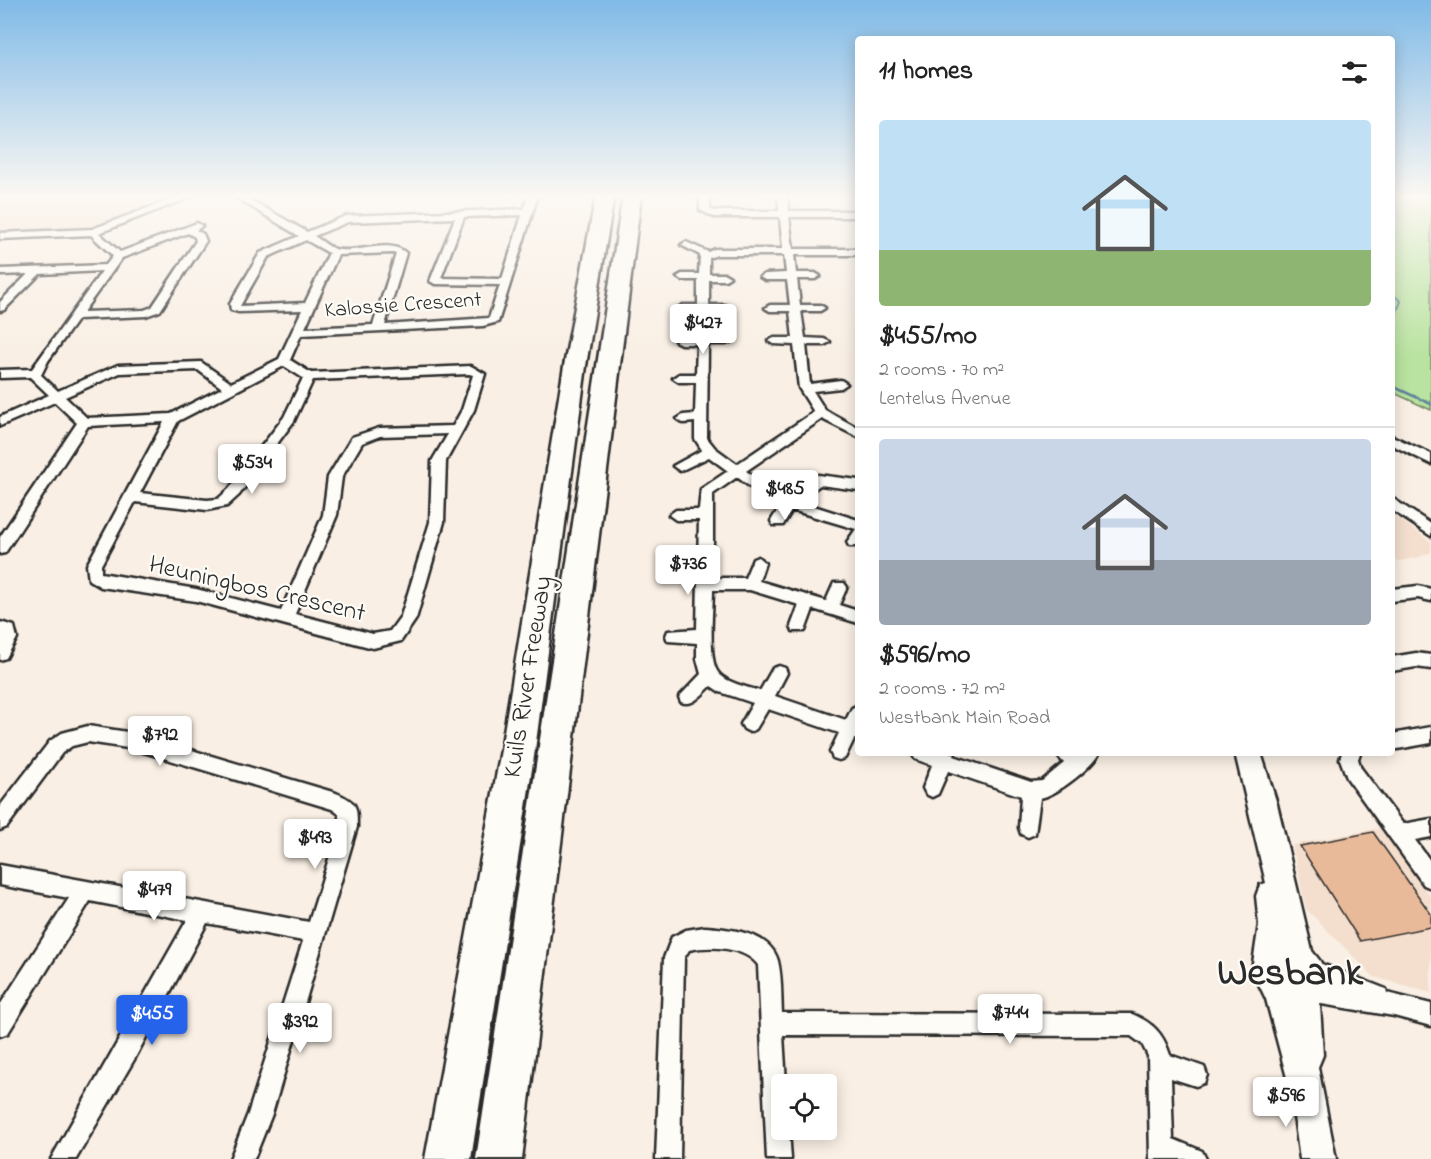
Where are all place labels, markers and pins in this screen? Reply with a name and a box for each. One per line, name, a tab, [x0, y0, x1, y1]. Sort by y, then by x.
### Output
pin: $427	[667, 304, 739, 355]
pin: $534	[216, 444, 288, 495]
pin: $485	[749, 470, 821, 521]
pin: $736	[652, 545, 724, 596]
pin: $792	[124, 716, 196, 767]
pin: $493	[279, 819, 351, 870]
pin: $479	[118, 871, 190, 922]
pin: $744	[974, 994, 1046, 1045]
pin: $455	[116, 995, 188, 1046]
pin: $392	[264, 1003, 336, 1054]
pin: $596	[1250, 1077, 1322, 1128]

